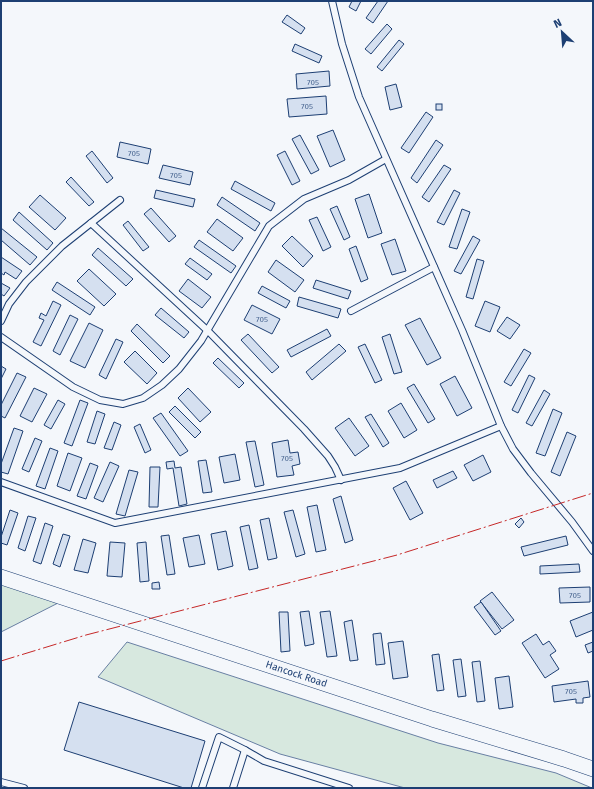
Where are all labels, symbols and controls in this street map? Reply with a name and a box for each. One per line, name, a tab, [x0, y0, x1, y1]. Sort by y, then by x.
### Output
north arrow	[542, 12, 582, 52]
text: N	[552, 16, 564, 31]
house number: 705	[307, 78, 319, 87]
house number: 705	[301, 102, 313, 111]
house number: 705	[128, 149, 140, 158]
house number: 705	[170, 171, 182, 180]
house number: 705	[256, 315, 268, 324]
house number: 705	[281, 454, 293, 463]
house number: 705	[569, 591, 581, 600]
street label: Hancock Road	[264, 659, 329, 690]
house number: 705	[565, 687, 577, 696]

